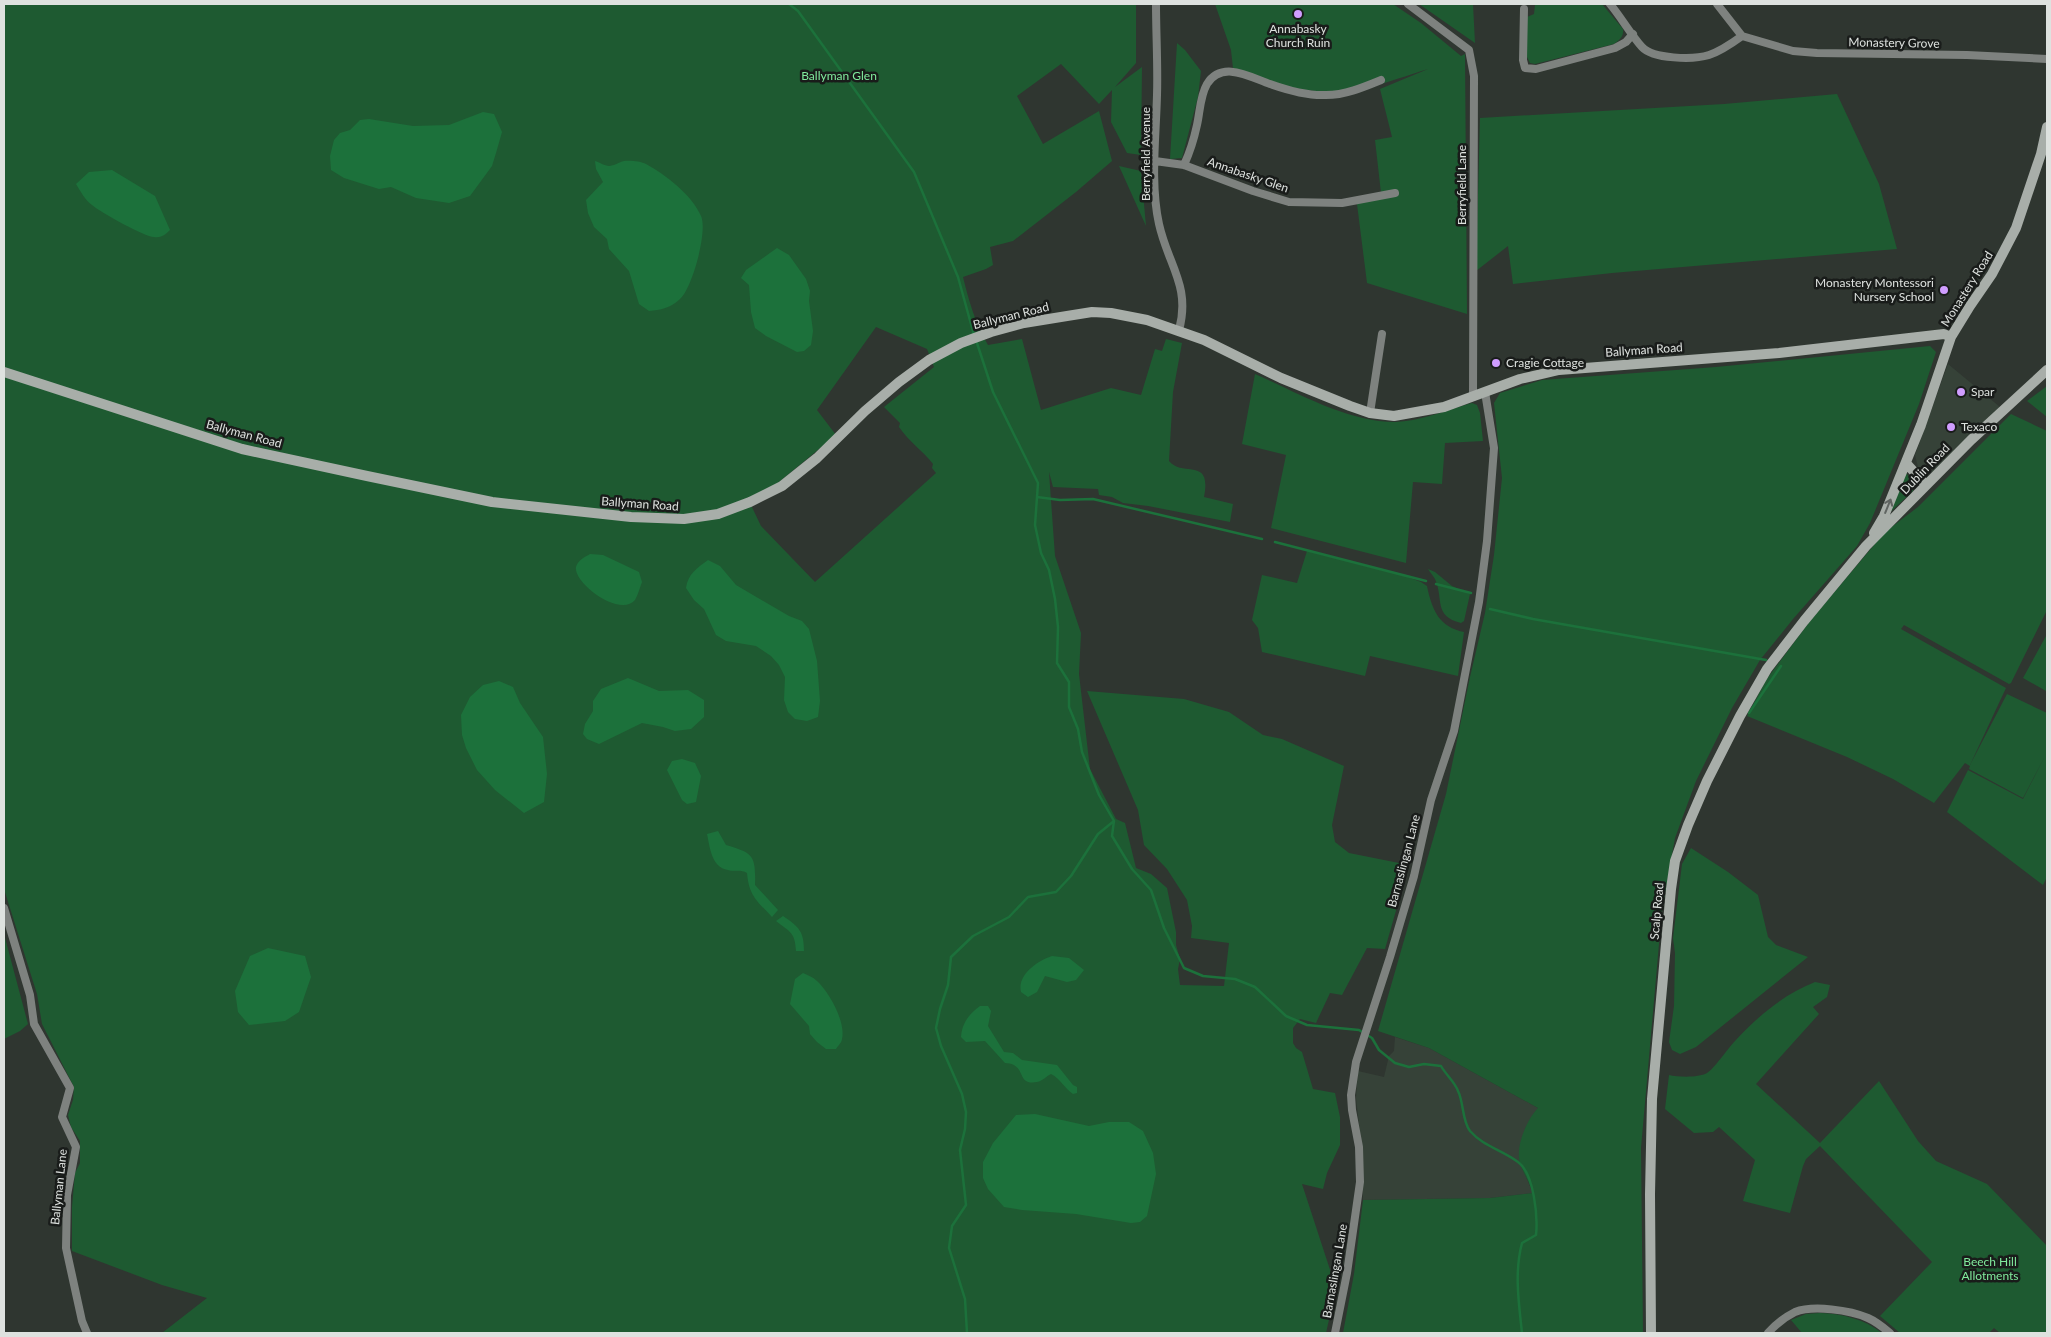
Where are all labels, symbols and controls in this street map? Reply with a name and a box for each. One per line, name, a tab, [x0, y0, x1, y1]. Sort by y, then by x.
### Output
marker: Annabasky Church Ruin	[1292, 8, 1304, 20]
place label: Annabasky Church Ruin	[1266, 21, 1330, 50]
street label: Monastery Grove	[1848, 34, 1940, 51]
park label: Ballyman Glen	[801, 68, 877, 83]
street label: Berryfield Avenue	[1138, 107, 1153, 201]
street label: Berryfield Lane	[1454, 145, 1469, 225]
street label: Annabasky Glen	[1206, 154, 1291, 195]
street label: Monastery Road	[1937, 248, 1996, 329]
place label: Monastery Montessori Nursery School	[1815, 275, 1934, 304]
marker: Monastery Montessori Nursery School	[1938, 284, 1950, 296]
street label: Ballyman Road	[971, 299, 1050, 332]
street label: Ballyman Road	[1605, 339, 1683, 360]
place label: Cragie Cottage	[1506, 355, 1584, 370]
marker: Cragie Cottage	[1490, 357, 1502, 369]
place label: Spar	[1971, 384, 1995, 399]
marker: Spar	[1955, 386, 1967, 398]
street label: Ballyman Road	[205, 416, 284, 451]
place label: Texaco	[1961, 419, 1997, 434]
marker: Texaco	[1945, 421, 1957, 433]
street label: Dublin Road	[1897, 440, 1952, 497]
street label: Ballyman Road	[601, 493, 679, 514]
one-way arrow	[1884, 499, 1894, 514]
street label: Barnaslingan Lane	[1384, 813, 1423, 909]
street label: Scalp Road	[1647, 882, 1666, 940]
street label: Ballyman Lane	[47, 1148, 70, 1226]
street label: Barnaslingan Lane	[1319, 1223, 1350, 1319]
park label: Beech Hill Allotments	[1961, 1254, 2019, 1283]

